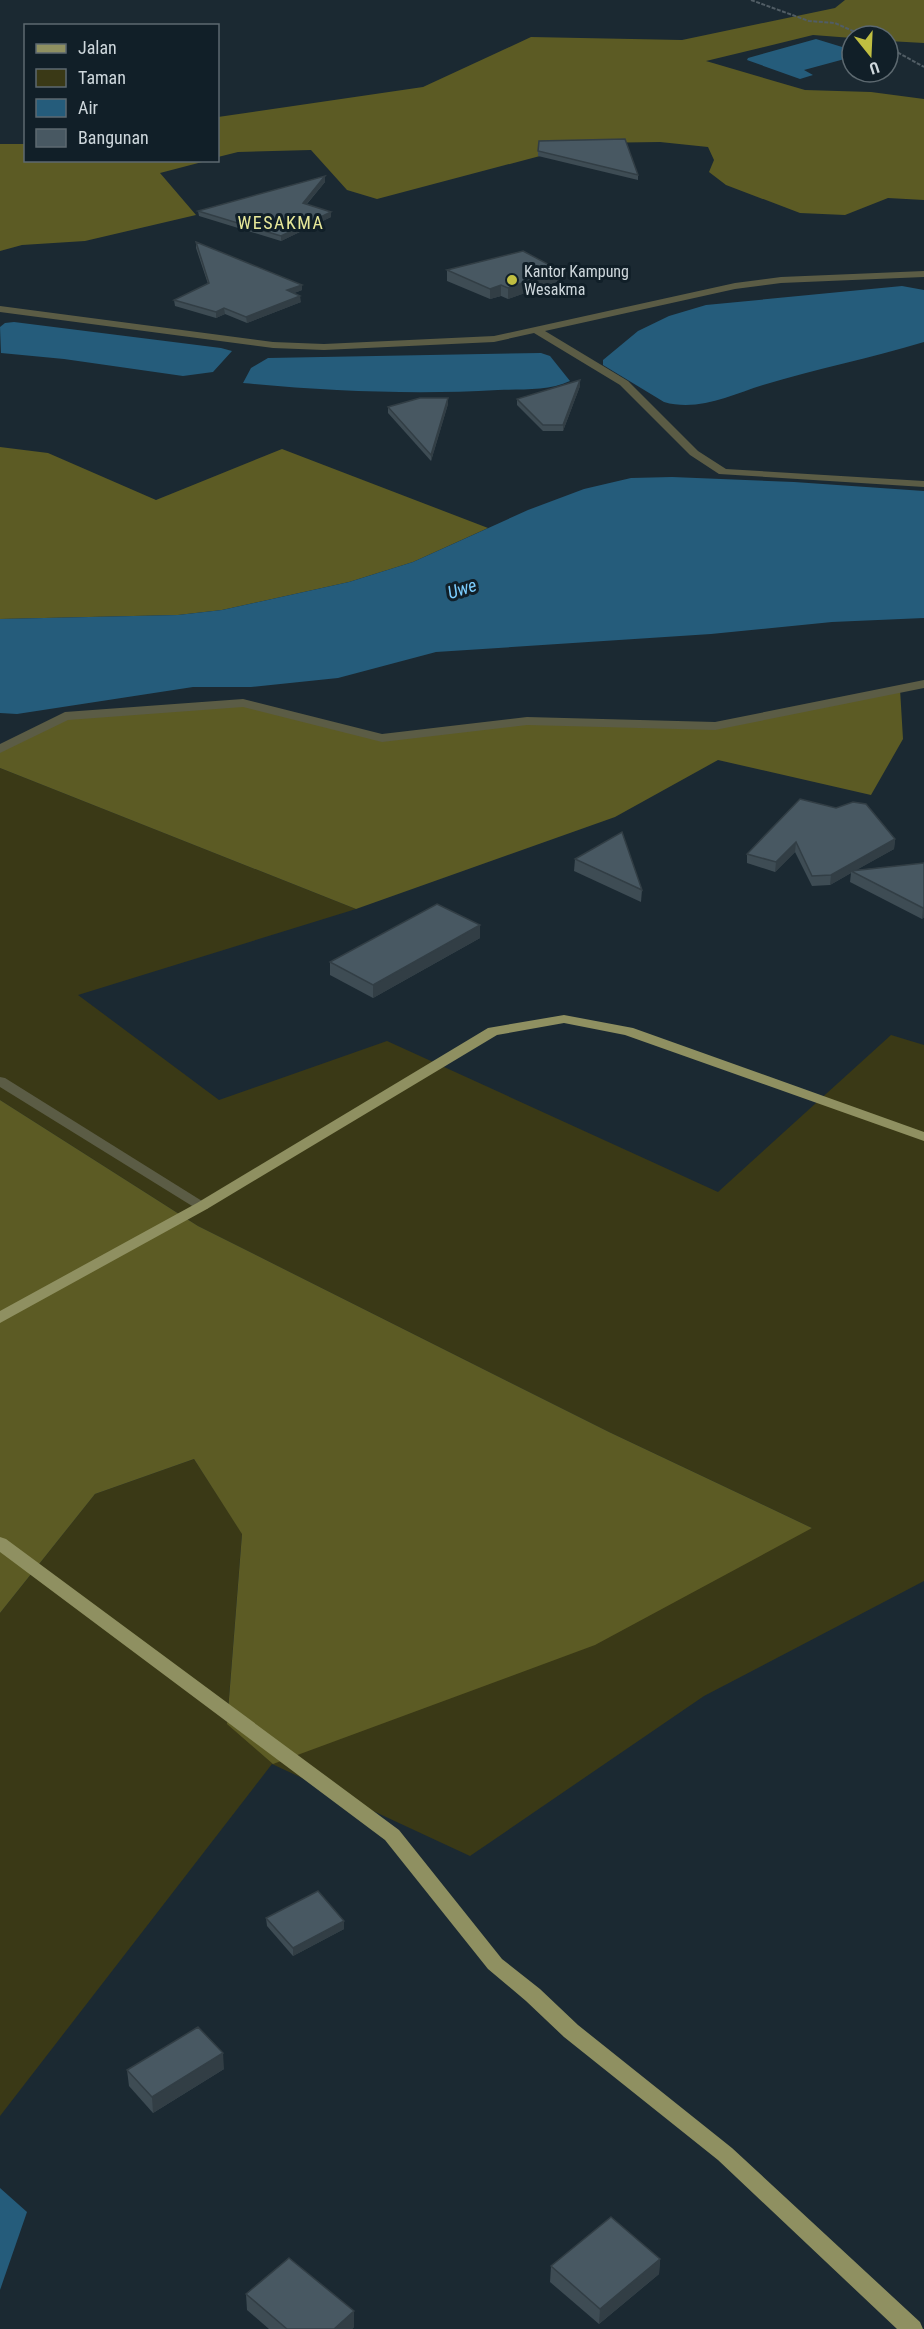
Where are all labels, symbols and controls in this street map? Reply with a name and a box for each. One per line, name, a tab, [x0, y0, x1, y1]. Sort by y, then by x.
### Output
legend	[24, 24, 219, 162]
north arrow	[840, 24, 900, 84]
text: Jalan	[78, 37, 117, 58]
text: U	[867, 57, 882, 78]
text: Taman	[78, 67, 126, 88]
text: Air	[78, 97, 99, 118]
text: Bangunan	[78, 127, 149, 148]
district label: WESAKMA	[238, 212, 324, 233]
place label: Kantor Kampung Wesakma	[524, 262, 629, 299]
marker: Kantor Kampung Wesakma	[505, 273, 519, 287]
water label: Uwe	[445, 574, 479, 603]

